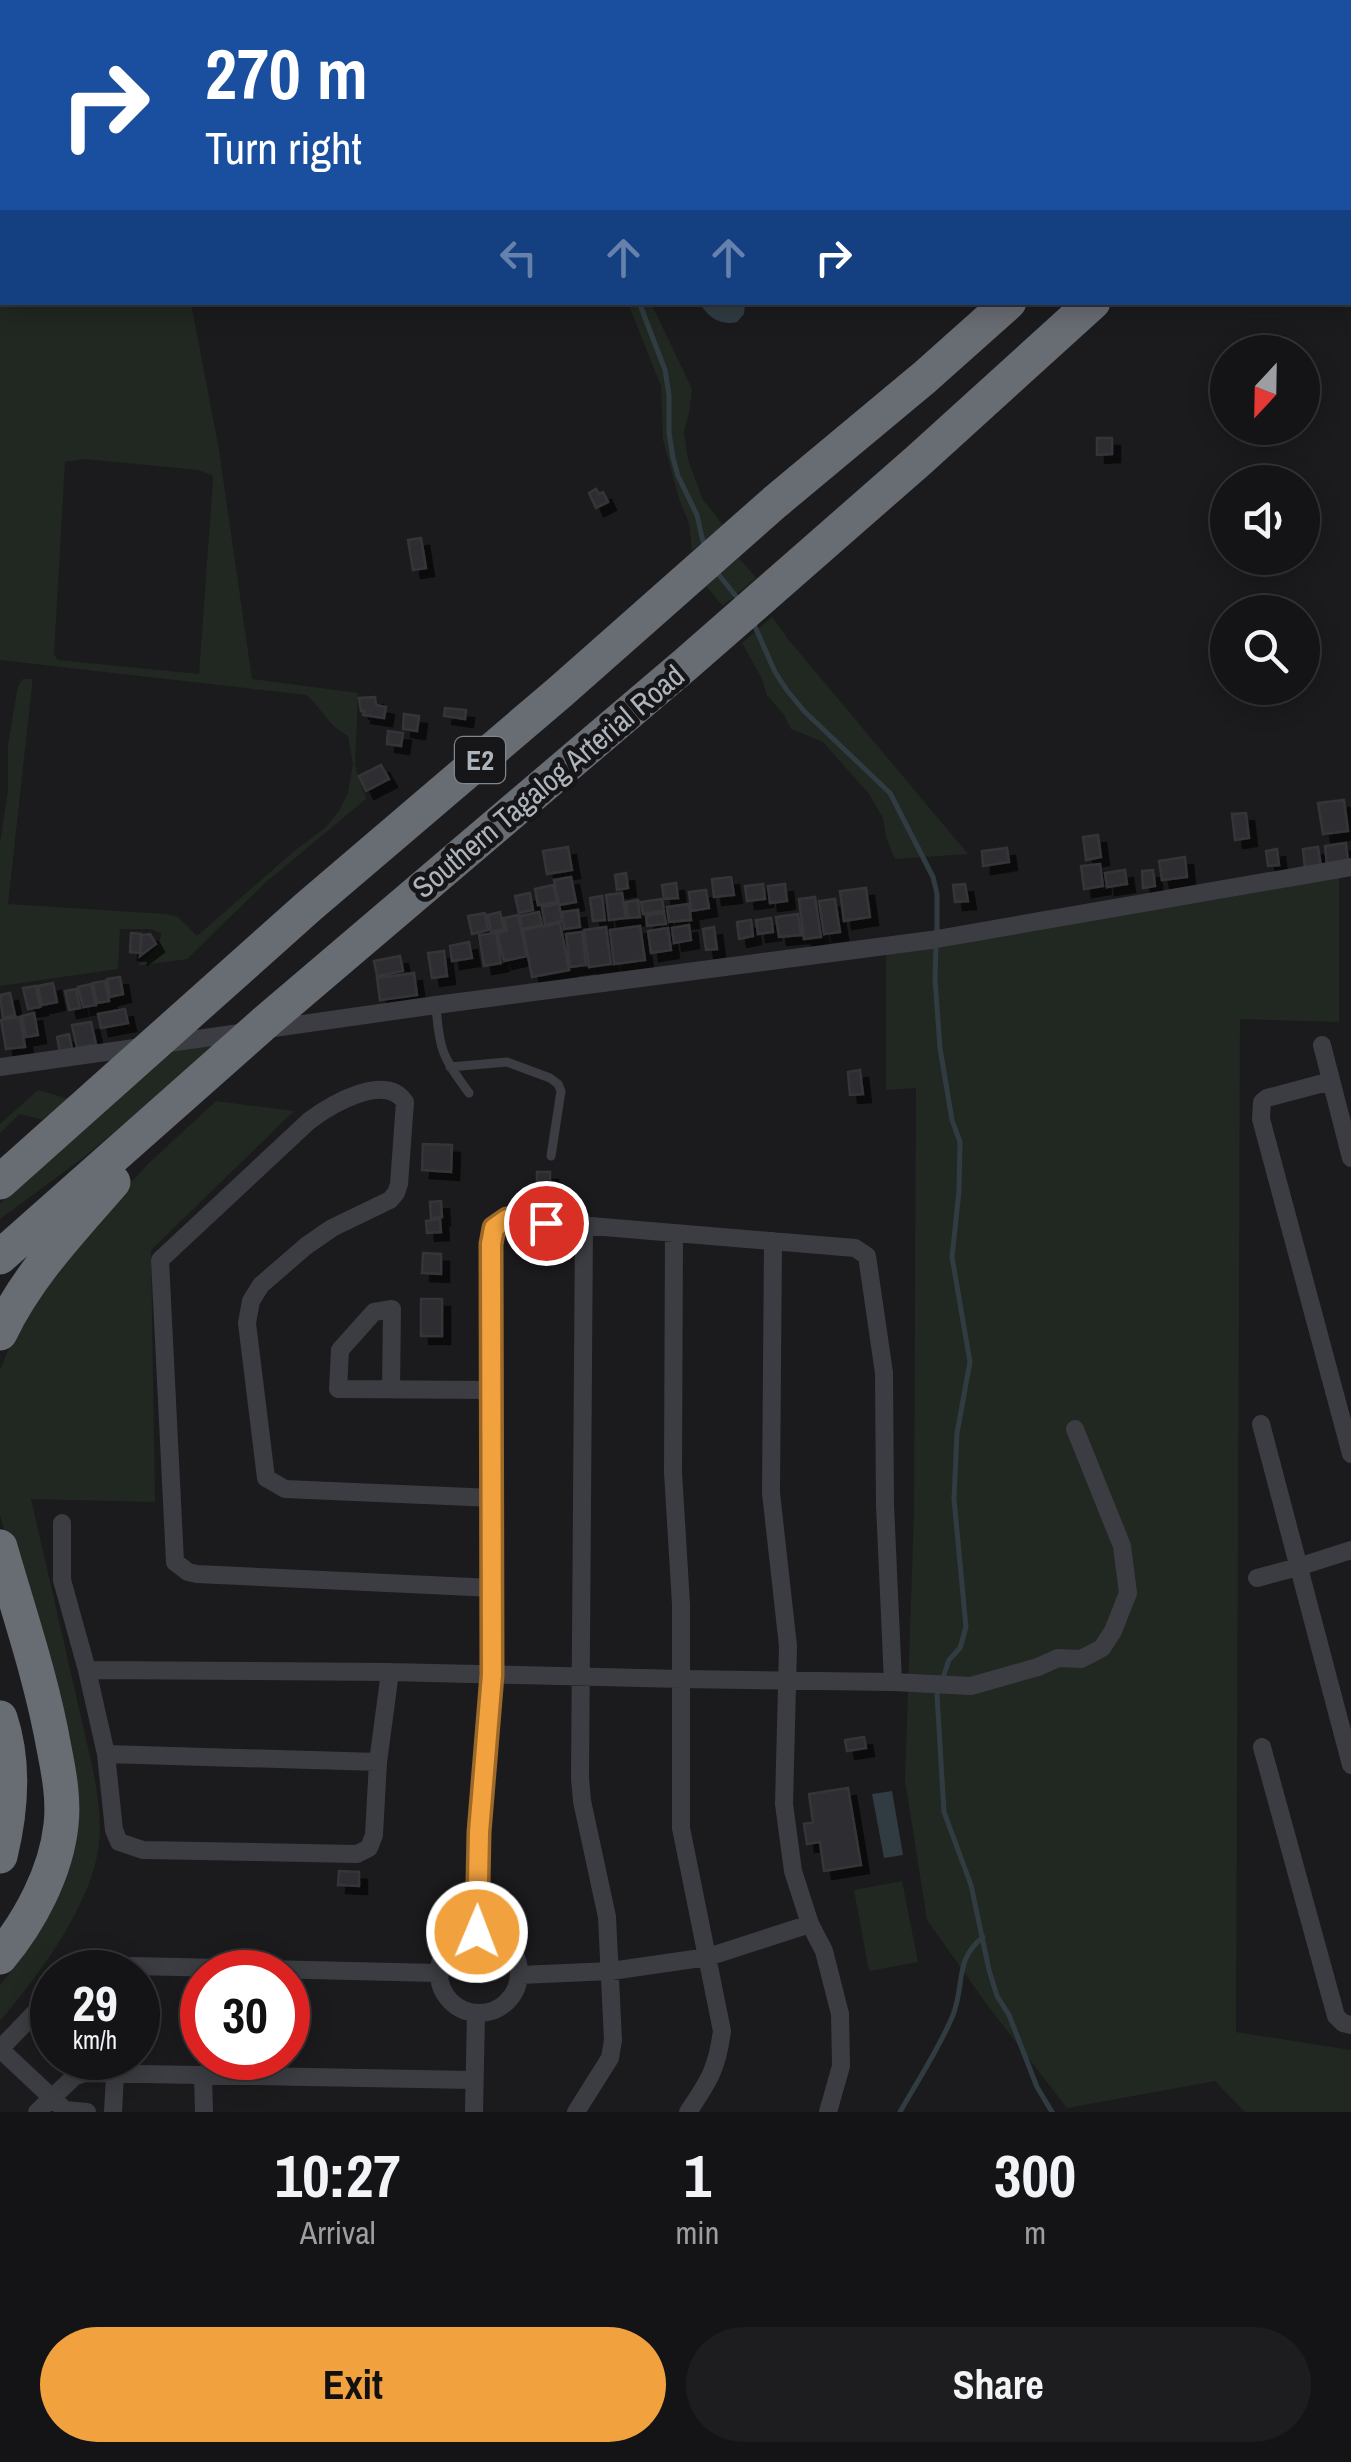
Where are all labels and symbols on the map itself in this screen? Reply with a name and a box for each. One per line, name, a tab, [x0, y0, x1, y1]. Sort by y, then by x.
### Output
north arrow	[1210, 335, 1320, 445]
street label: Southern Tagalog Arterial Road	[404, 655, 692, 907]
road number: E2	[455, 737, 505, 783]
pin	[504, 1181, 589, 1266]
position arrow	[425, 1880, 529, 1984]
speed limit sign: 30	[180, 1950, 310, 2080]

